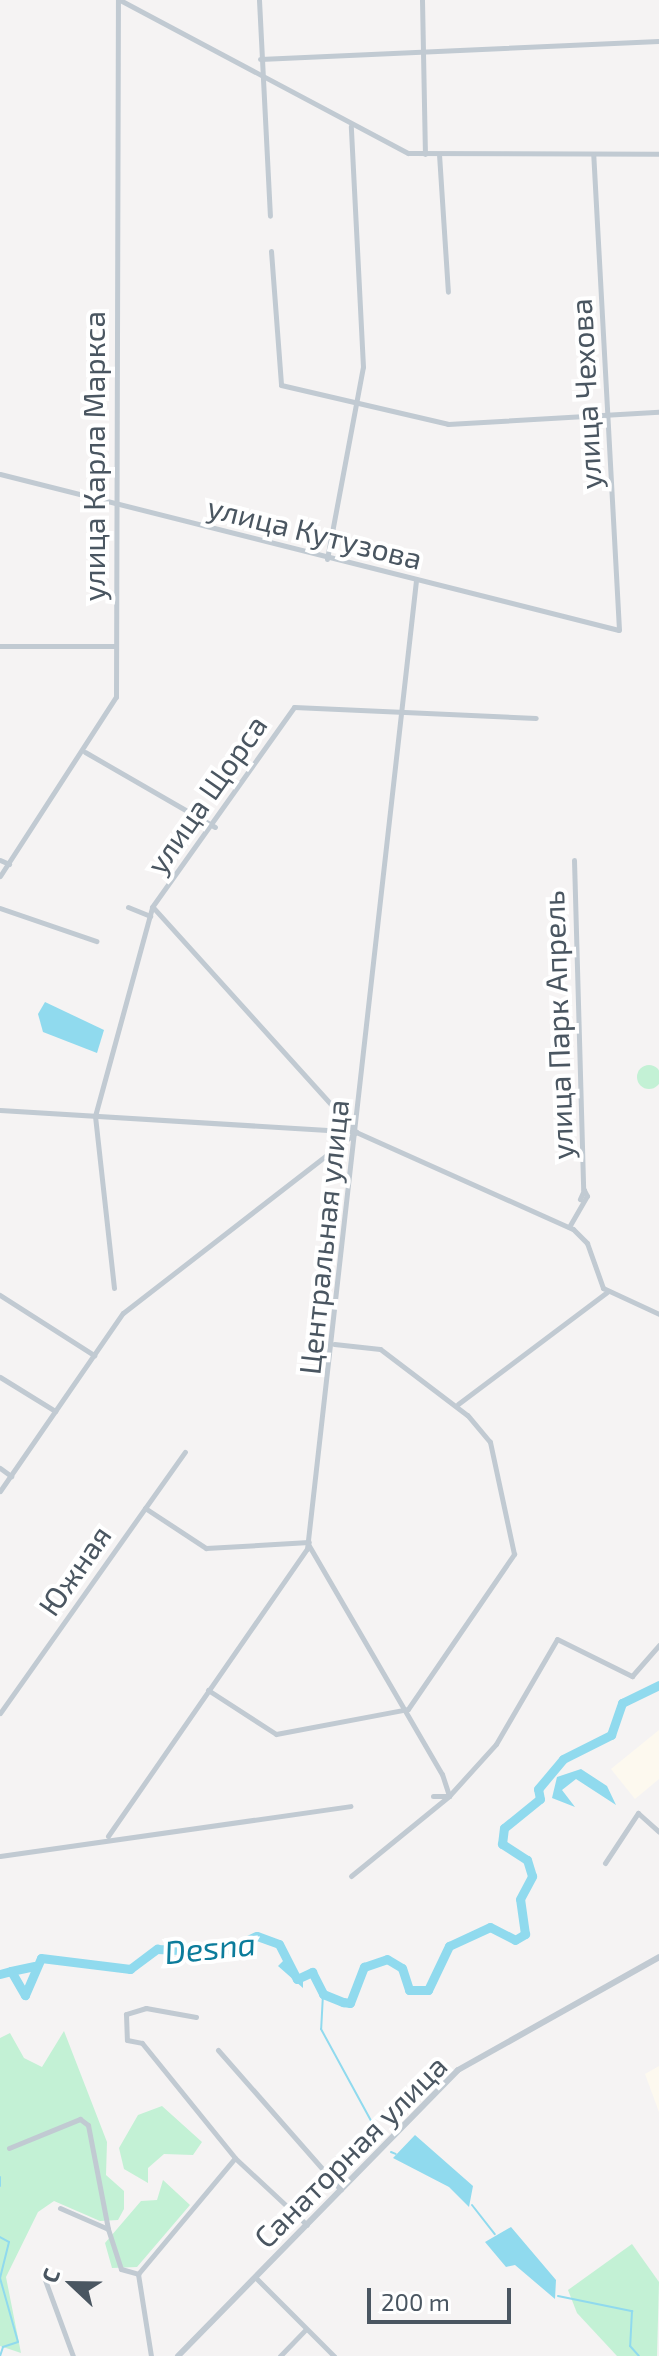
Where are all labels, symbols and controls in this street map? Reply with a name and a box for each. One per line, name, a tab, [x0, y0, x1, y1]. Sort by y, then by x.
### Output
street label: улица Чехова	[562, 298, 608, 490]
street label: улица Карла Маркса	[75, 311, 111, 601]
street label: улица Кутузова	[204, 488, 426, 576]
street label: улица Щорса	[138, 708, 274, 880]
street label: улица Парк Апрель	[534, 890, 580, 1160]
street label: Центральная улица	[291, 1098, 355, 1376]
street label: Южная	[30, 1518, 118, 1622]
water label: Desna	[163, 1923, 257, 1971]
street label: Санаторная улица	[246, 2047, 454, 2255]
north arrow	[32, 2244, 112, 2324]
text: С	[35, 2264, 64, 2286]
scale bar	[371, 2272, 515, 2322]
text: 200 m	[381, 2287, 450, 2316]

